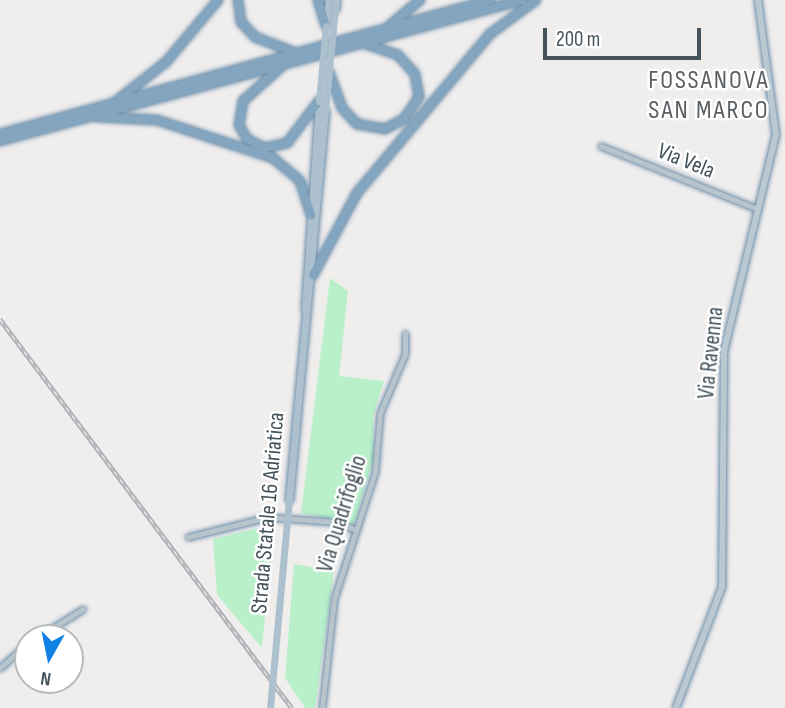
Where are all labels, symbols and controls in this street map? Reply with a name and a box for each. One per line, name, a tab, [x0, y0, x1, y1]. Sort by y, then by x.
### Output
scale bar	[547, 14, 704, 58]
text: 200 m	[556, 27, 600, 52]
district label: FOSSANOVA SAN MARCO	[649, 65, 769, 126]
street label: Via Vela	[653, 137, 719, 185]
street label: Via Ravenna	[692, 305, 730, 401]
street label: Strada Statale 16 Adriatica	[245, 411, 291, 615]
street label: Via Quadrifoglio	[311, 452, 373, 576]
north arrow	[14, 624, 84, 694]
text: N	[39, 666, 53, 690]

